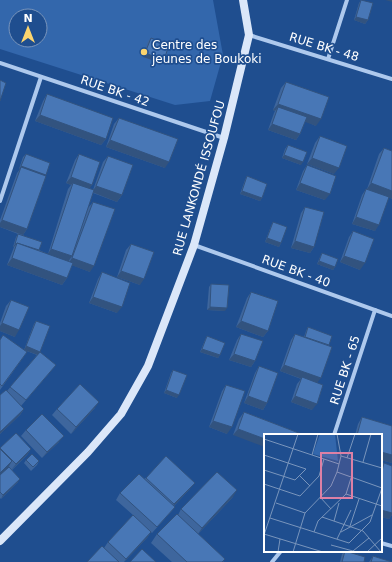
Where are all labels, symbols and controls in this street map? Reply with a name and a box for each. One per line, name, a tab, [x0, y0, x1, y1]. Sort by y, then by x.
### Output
north arrow	[8, 8, 48, 48]
text: N	[23, 12, 33, 25]
street label: RUE BK - 48	[288, 30, 360, 64]
place label: Centre des jeunes de Boukoki	[151, 38, 262, 66]
marker: Centre des jeunes de Boukoki	[139, 47, 149, 57]
street label: RUE BK - 42	[79, 73, 151, 109]
street label: RUE LANKONDÉ ISSOUFOU	[169, 98, 228, 257]
street label: RUE BK - 40	[260, 252, 332, 290]
street label: RUE BK - 65	[327, 334, 363, 406]
inset map	[264, 434, 382, 552]

